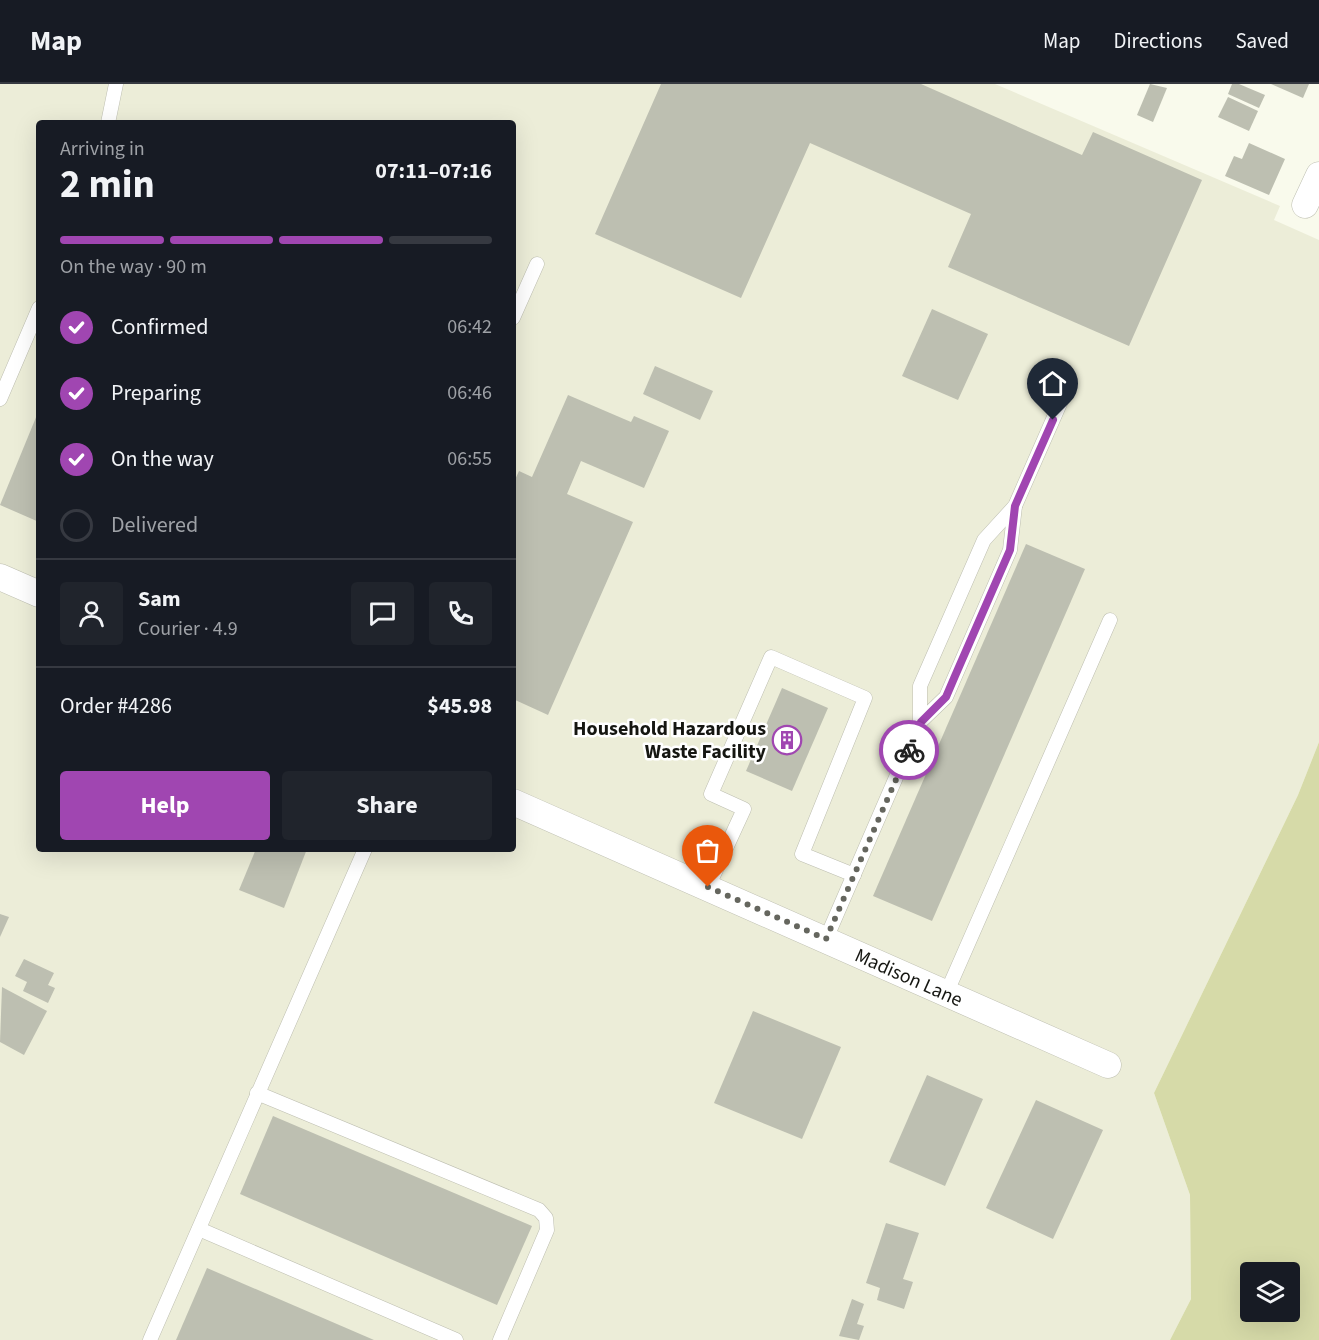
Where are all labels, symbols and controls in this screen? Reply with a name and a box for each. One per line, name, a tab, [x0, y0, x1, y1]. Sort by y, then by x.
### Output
text: Map	[30, 21, 82, 61]
text: Map	[1043, 26, 1081, 56]
text: Directions	[1114, 26, 1202, 56]
text: Saved	[1235, 26, 1289, 56]
text: Arriving in	[60, 135, 145, 163]
text: 07:11–07:16	[375, 155, 492, 187]
text: 2 min	[60, 157, 155, 213]
text: On the way · 90 m	[60, 253, 207, 281]
icon: check	[60, 311, 93, 344]
text: Confirmed	[111, 311, 208, 343]
text: 06:42	[447, 313, 492, 341]
pin	[1027, 358, 1078, 420]
icon: home	[1036, 367, 1069, 400]
icon: check	[60, 377, 93, 410]
text: Preparing	[111, 377, 201, 409]
text: 06:46	[447, 379, 492, 407]
icon: check	[60, 443, 93, 476]
text: On the way	[111, 443, 214, 475]
text: 06:55	[447, 445, 492, 473]
text: Delivered	[111, 509, 198, 541]
button: person	[60, 582, 123, 645]
button: chat	[351, 582, 414, 645]
button: phone	[429, 582, 492, 645]
text: Sam	[138, 583, 181, 615]
text: Courier · 4.9	[138, 615, 238, 643]
text: Order #4286	[60, 690, 172, 722]
text: $45.98	[427, 690, 492, 722]
place label: Household Hazardous Waste Facility	[573, 715, 767, 766]
courier	[879, 720, 939, 780]
building icon: Household Hazardous Waste Facility	[771, 724, 803, 756]
icon: bike	[893, 734, 926, 767]
button: Help	[60, 771, 270, 840]
button: Share	[282, 771, 492, 840]
pin	[682, 825, 733, 887]
icon: bag	[691, 834, 724, 867]
street label: Madison Lane	[850, 942, 967, 1014]
map controls	[1240, 1262, 1300, 1322]
button: layers	[1240, 1262, 1300, 1322]

